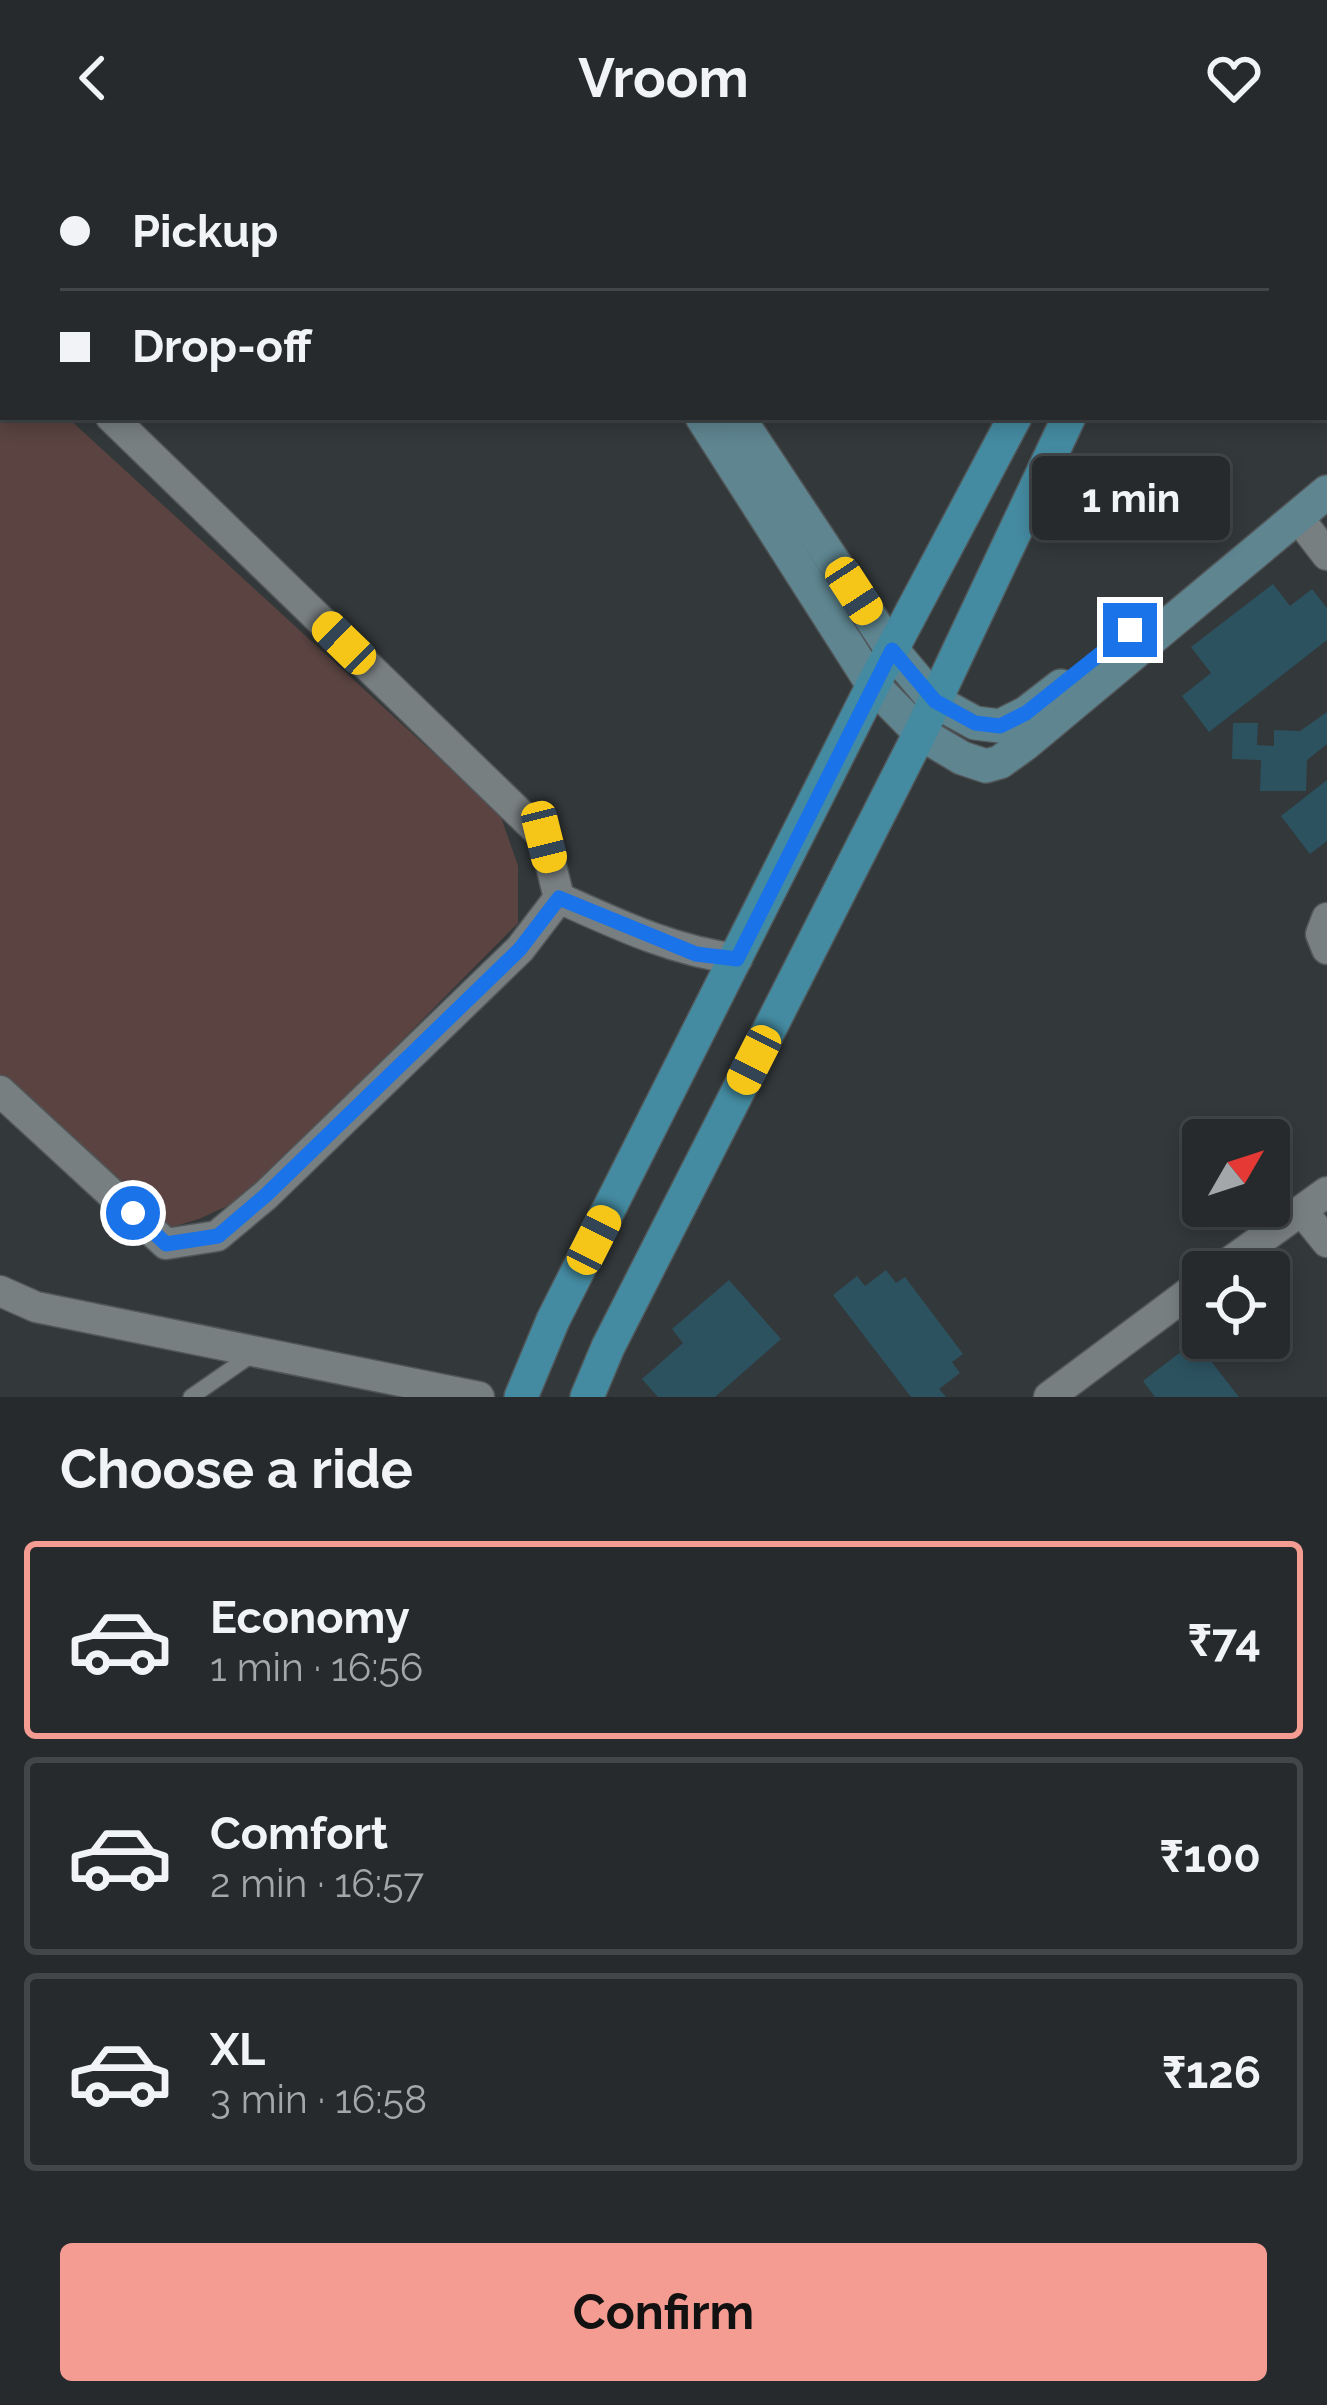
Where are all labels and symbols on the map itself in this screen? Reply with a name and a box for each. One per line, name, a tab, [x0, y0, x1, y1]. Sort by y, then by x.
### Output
callout: 1 min	[1031, 456, 1229, 540]
car	[819, 551, 889, 631]
route end	[1103, 603, 1157, 657]
car	[306, 605, 382, 681]
car	[518, 798, 570, 876]
car	[722, 1020, 786, 1100]
north arrow	[1182, 1119, 1290, 1227]
route start	[106, 1186, 160, 1240]
car	[562, 1200, 626, 1280]

